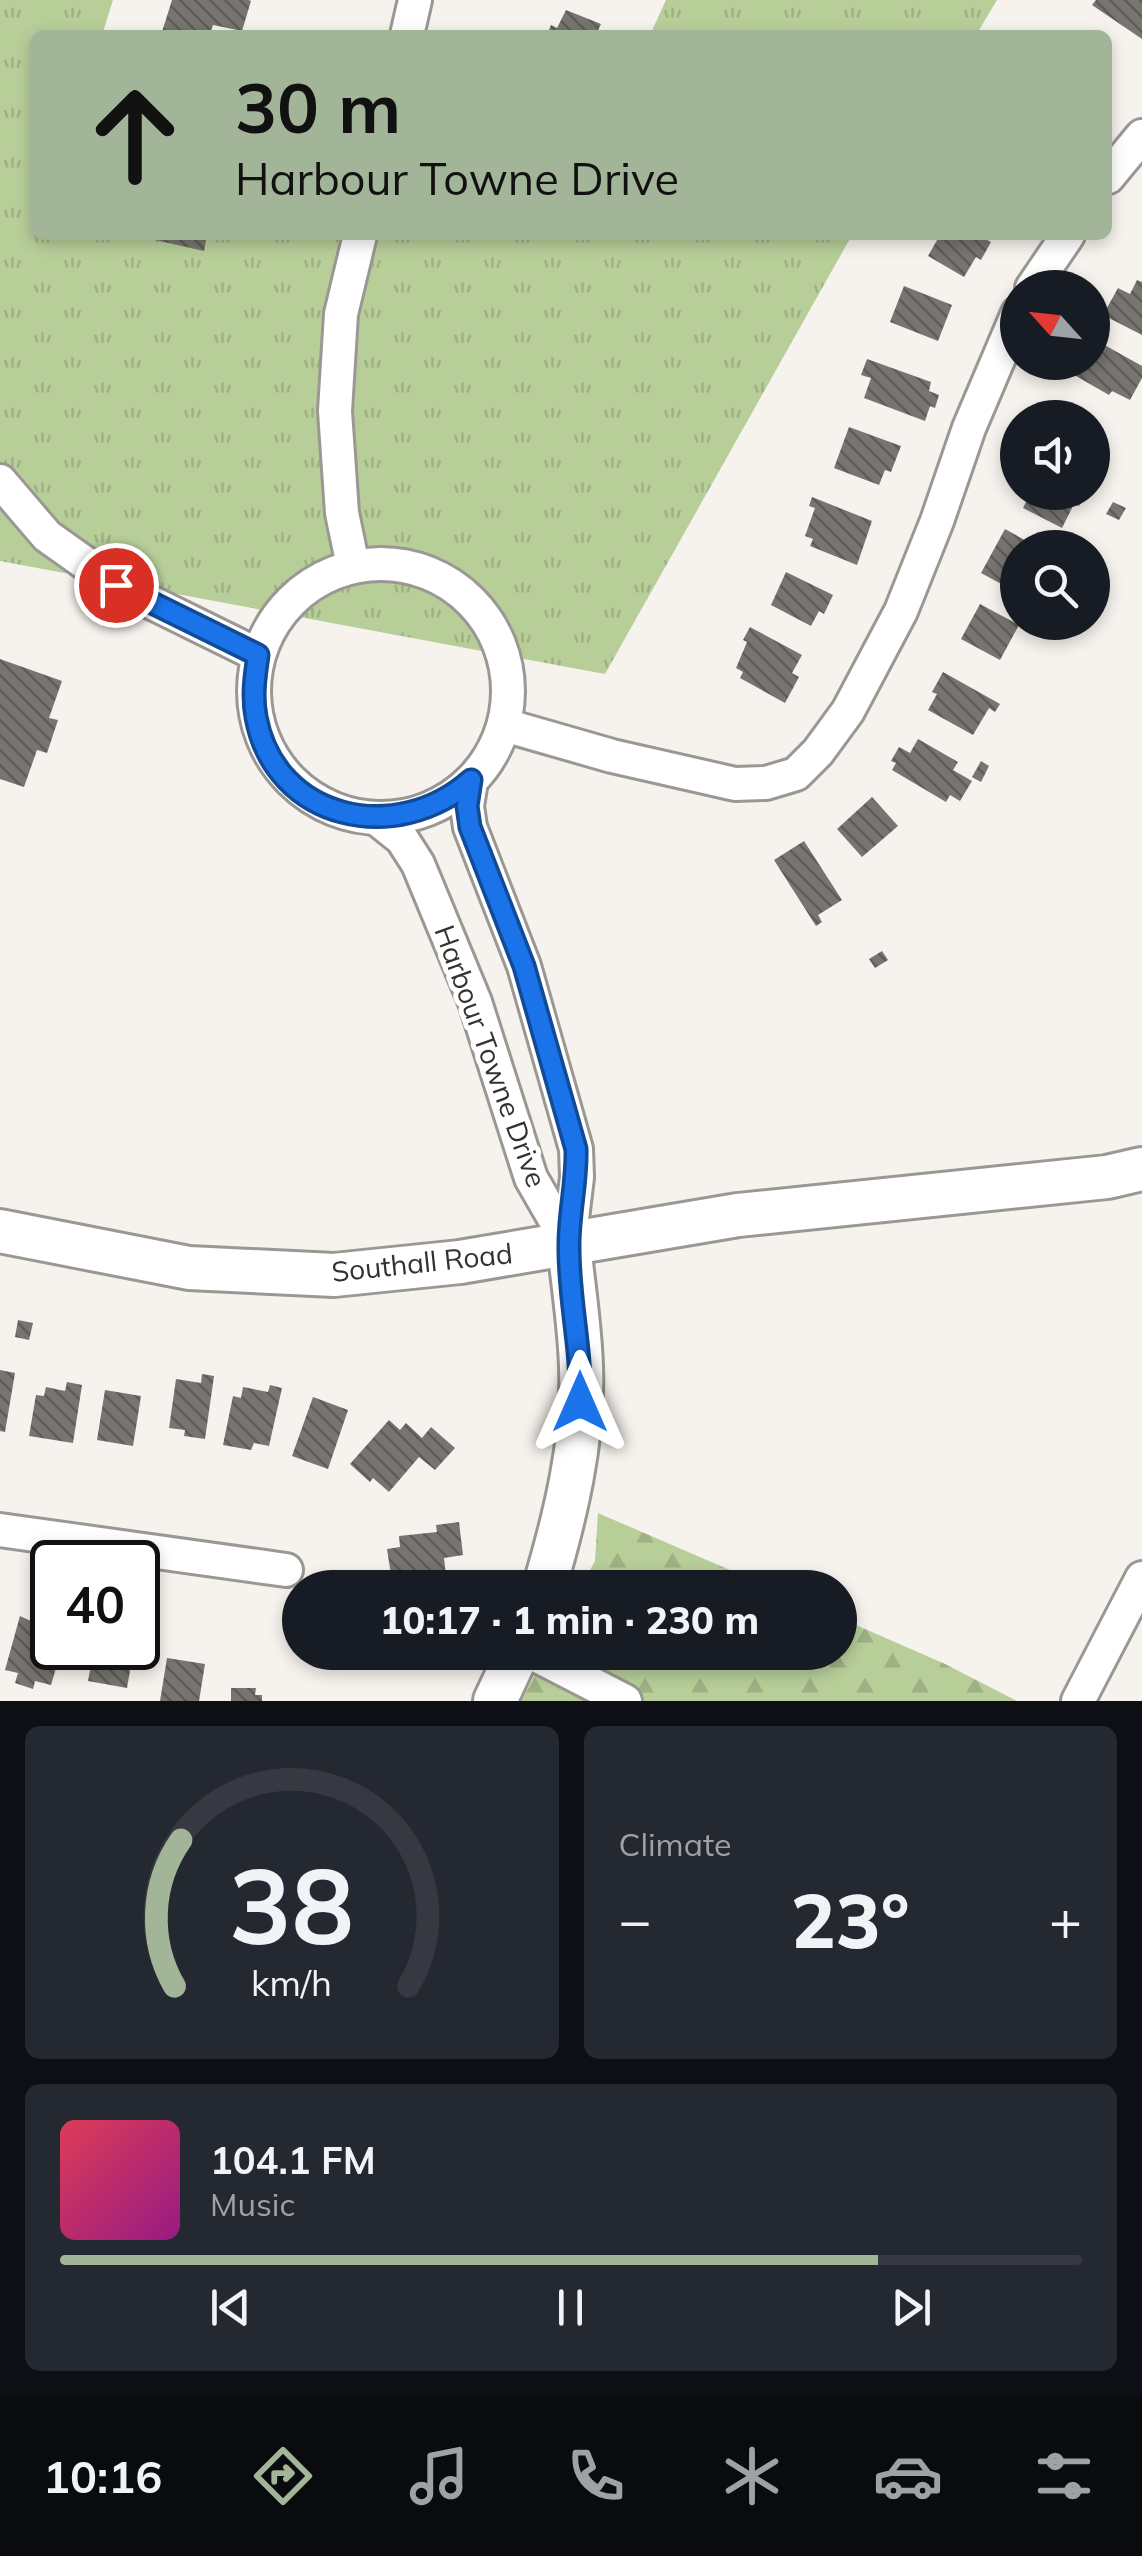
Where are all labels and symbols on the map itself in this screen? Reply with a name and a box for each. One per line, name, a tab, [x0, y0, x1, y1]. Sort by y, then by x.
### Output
north arrow	[1000, 270, 1110, 380]
pin	[74, 543, 159, 628]
street label: Harbour Towne Drive	[427, 920, 555, 1192]
street label: Southall Road	[330, 1235, 514, 1289]
position arrow	[528, 1350, 632, 1454]
speed limit sign: 40	[30, 1540, 160, 1670]

